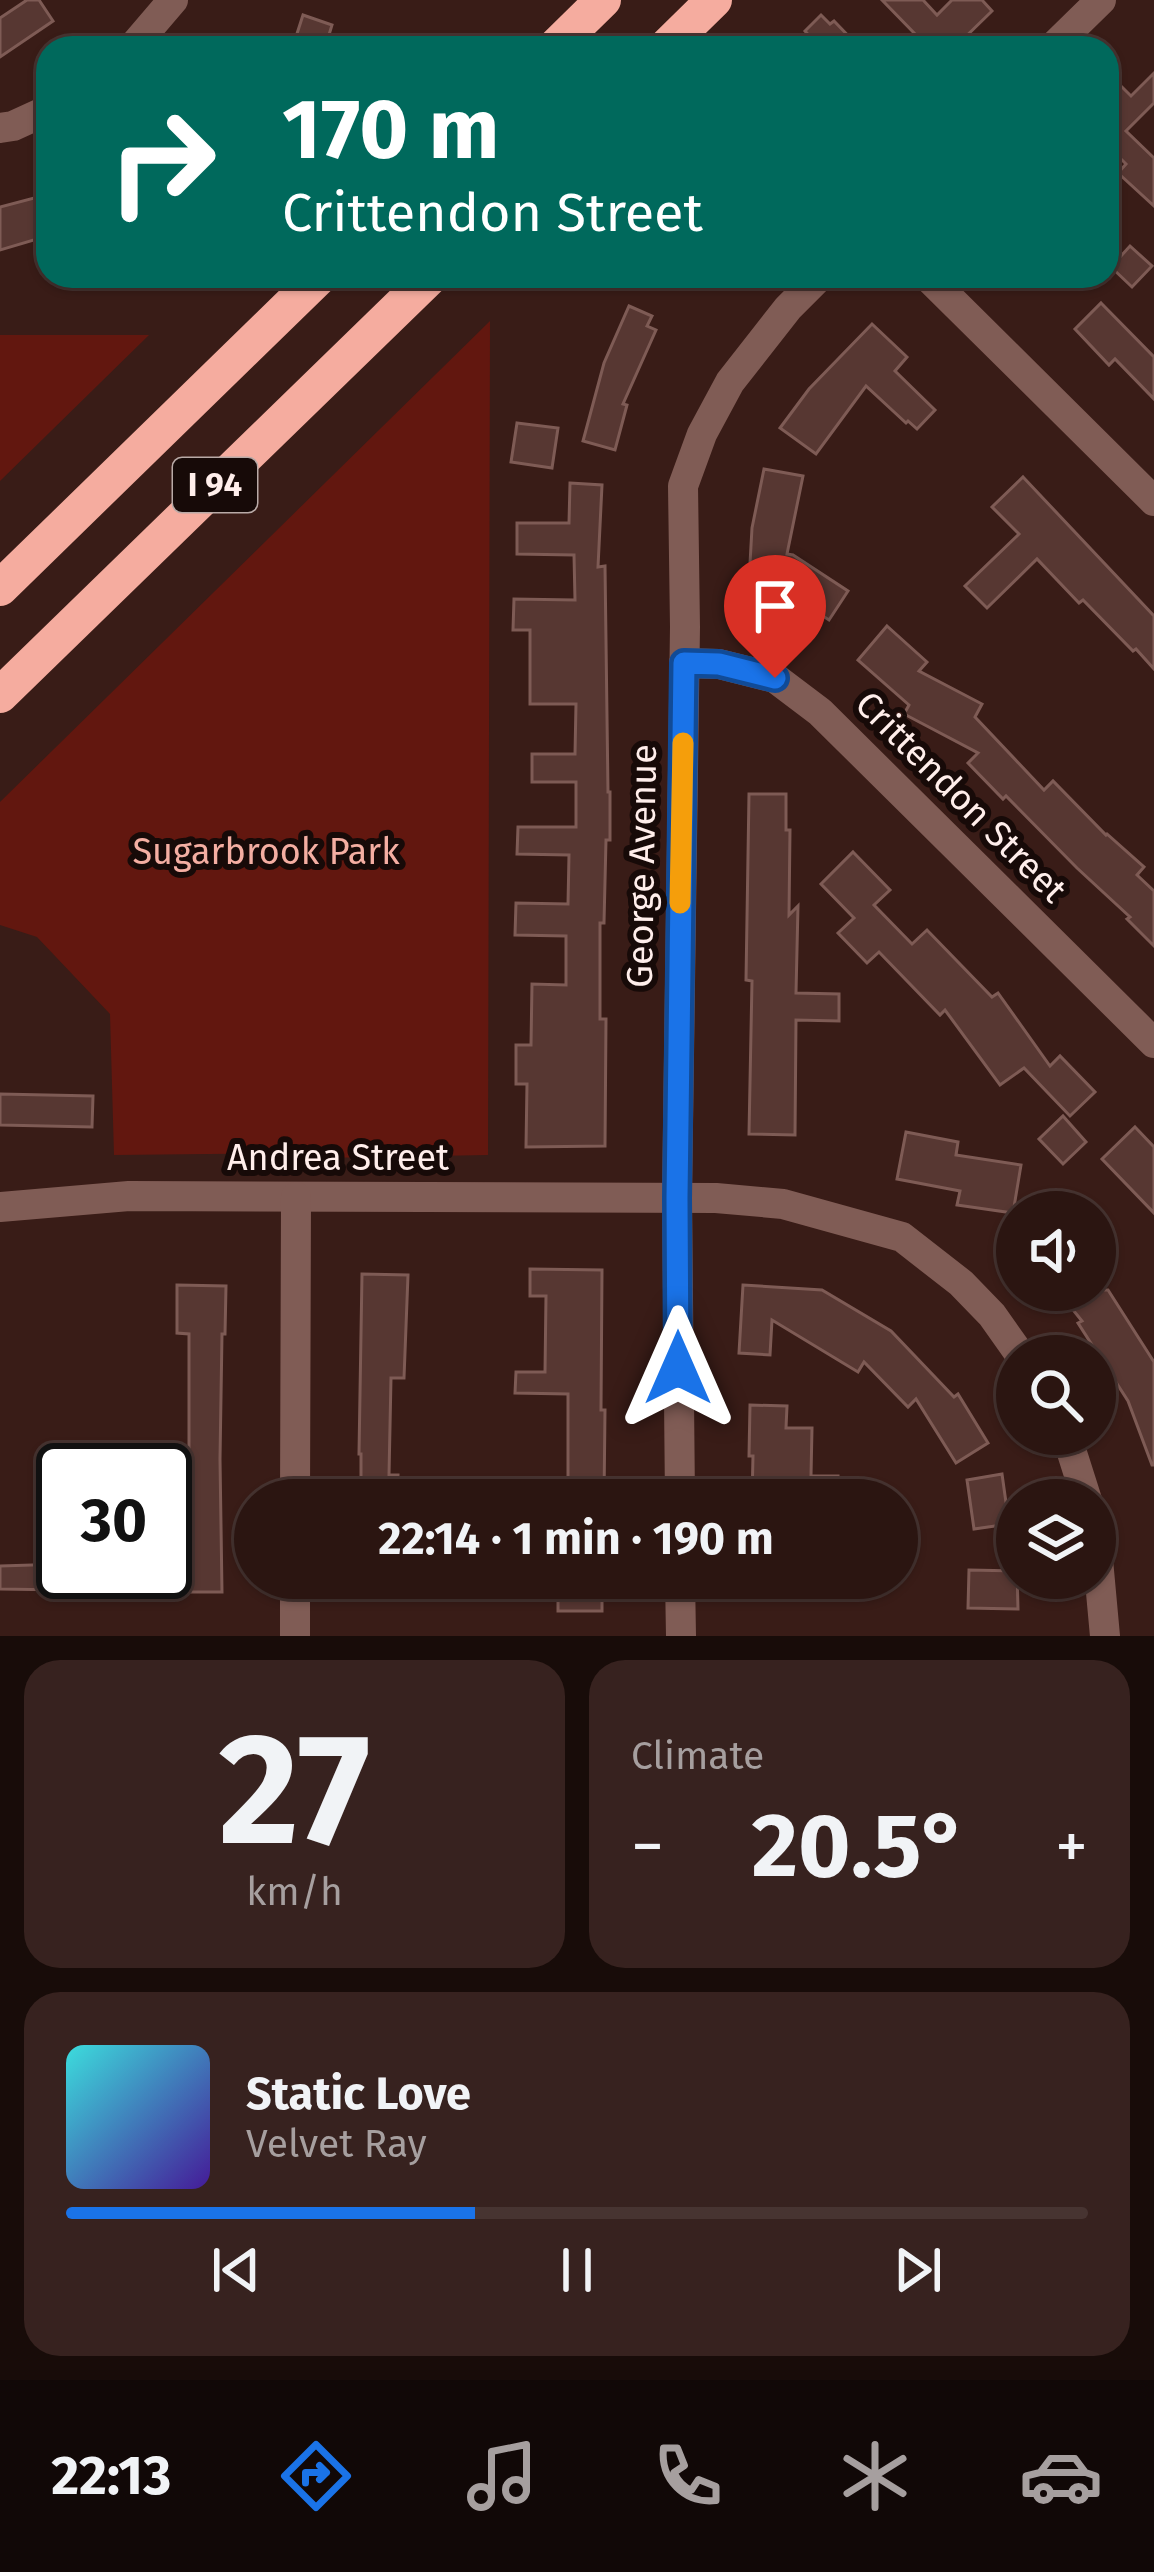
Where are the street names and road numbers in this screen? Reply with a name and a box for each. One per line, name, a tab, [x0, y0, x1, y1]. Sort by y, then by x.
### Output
road number: I 94	[173, 458, 257, 512]
street label: Crittendon Street	[846, 682, 1076, 912]
street label: George Avenue	[618, 744, 666, 988]
street label: Andrea Street	[227, 1136, 449, 1180]

